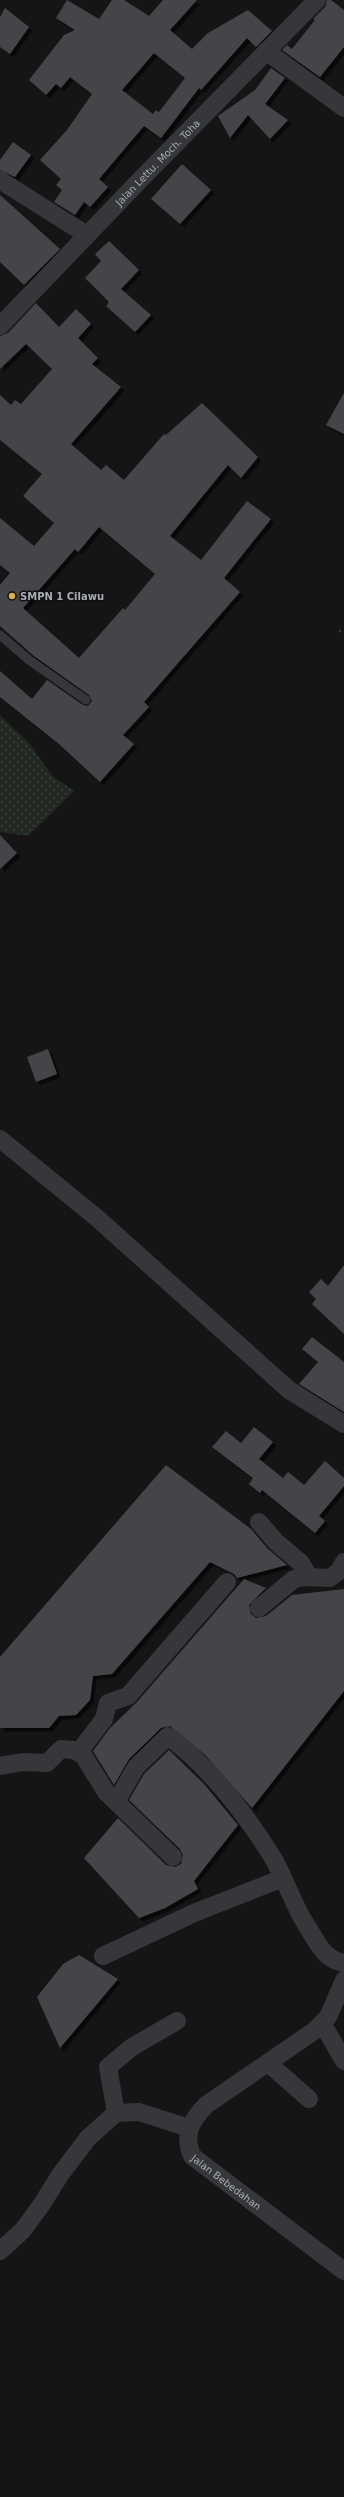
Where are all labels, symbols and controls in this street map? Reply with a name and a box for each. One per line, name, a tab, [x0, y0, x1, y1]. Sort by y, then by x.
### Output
street label: Jalan Lettu. Moch. Toha	[112, 117, 202, 208]
marker: SMPN 1 Cilawu	[7, 591, 17, 601]
place label: SMPN 1 Cilawu	[20, 591, 104, 602]
street label: Jalan Bebedahan	[189, 2152, 263, 2212]

